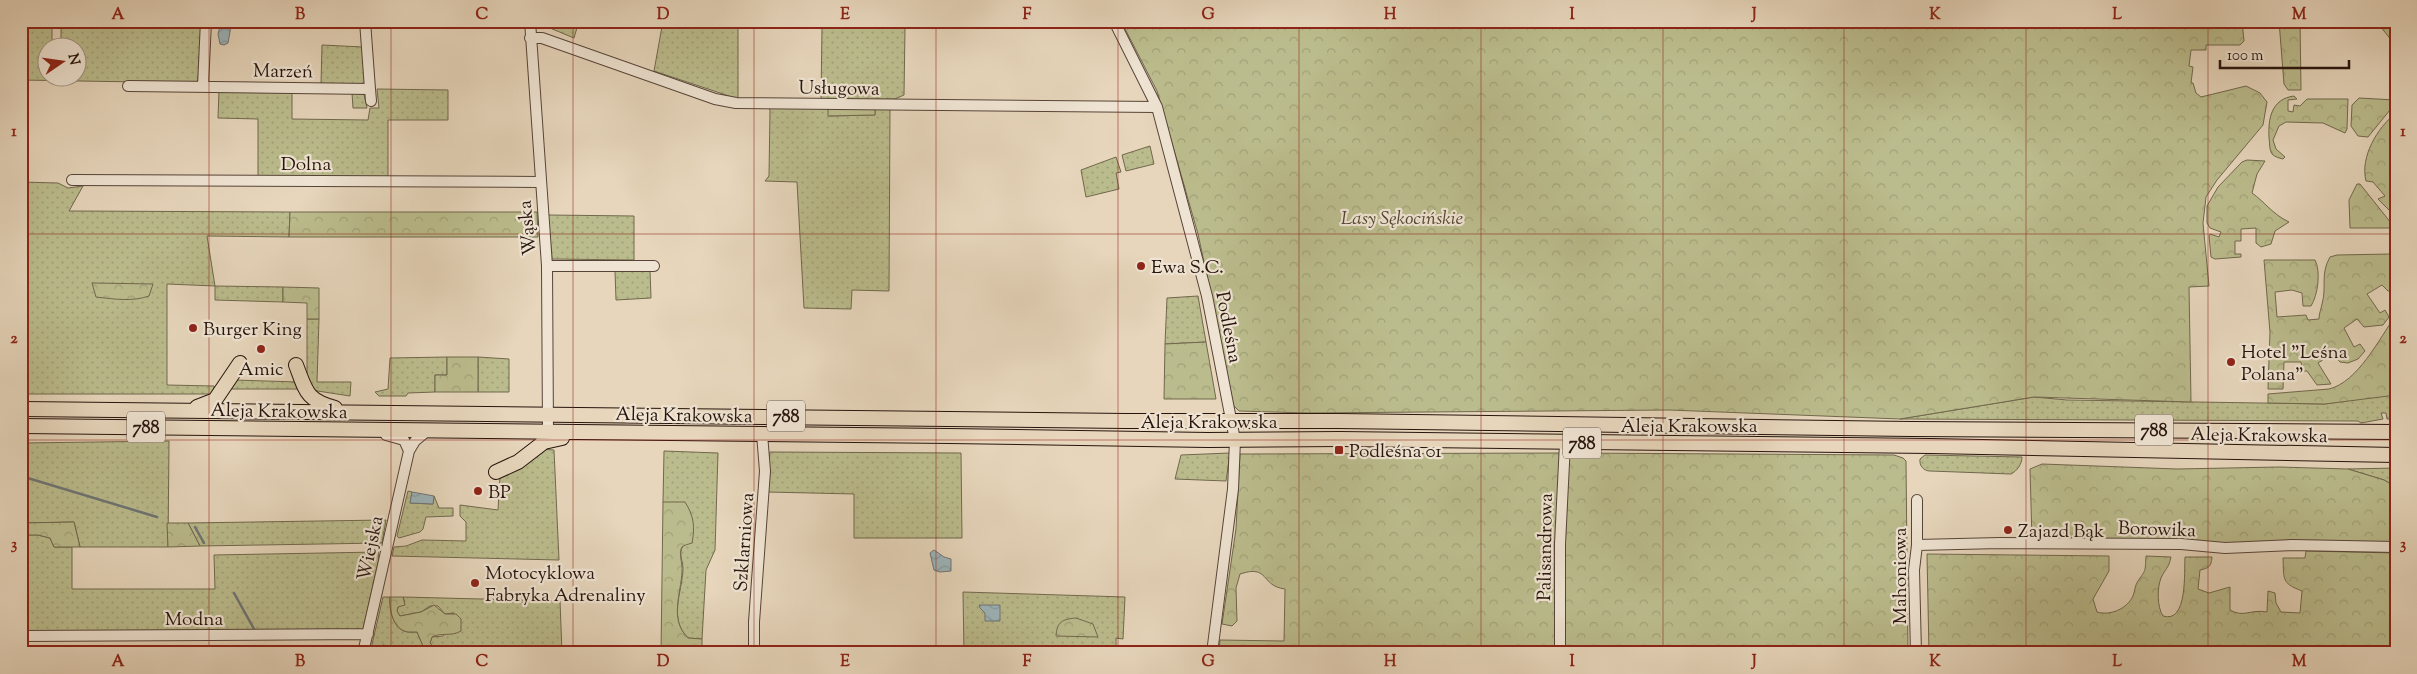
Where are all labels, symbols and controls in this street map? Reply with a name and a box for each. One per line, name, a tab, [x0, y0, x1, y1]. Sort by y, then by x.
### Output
text: A	[112, 4, 125, 27]
text: B	[295, 4, 305, 27]
text: C	[476, 4, 489, 27]
text: D	[657, 4, 670, 27]
text: E	[840, 4, 850, 27]
text: F	[1023, 4, 1032, 27]
text: G	[1201, 4, 1215, 27]
text: H	[1384, 4, 1397, 27]
text: I	[1569, 4, 1575, 27]
text: J	[1750, 4, 1757, 27]
text: K	[1929, 4, 1941, 27]
text: L	[2112, 4, 2122, 27]
text: M	[2292, 4, 2307, 27]
north arrow	[38, 38, 88, 88]
scale bar	[2220, 38, 2348, 70]
text: 100 m	[2227, 46, 2264, 67]
text: N	[62, 52, 84, 67]
street label: Marzeń	[253, 58, 313, 87]
street label: Usługowa	[798, 75, 880, 104]
text: 1	[11, 121, 17, 144]
text: 1	[2400, 121, 2406, 144]
street label: Dolna	[281, 152, 332, 179]
street label: Wąska	[513, 199, 544, 257]
park label: Lasy Sękocińskie	[1341, 206, 1464, 233]
place label: Ewa S.C.	[1151, 255, 1224, 282]
marker: Ewa S.C.	[1135, 260, 1147, 272]
street label: Podleśna	[1207, 289, 1248, 366]
place label: Burger King	[203, 317, 302, 344]
marker: Burger King	[187, 322, 199, 334]
text: 2	[10, 328, 18, 351]
text: 2	[2399, 328, 2407, 351]
place label: Hotel "Leśna Polana"	[2241, 340, 2348, 389]
marker: Amic	[255, 343, 267, 355]
marker: Hotel "Leśna Polana"	[2225, 356, 2237, 368]
place label: Amic	[238, 357, 284, 384]
street label: Aleja Krakowska	[210, 398, 348, 427]
road number: 788	[767, 401, 805, 432]
street label: Aleja Krakowska	[615, 402, 753, 431]
street label: Aleja Krakowska	[1140, 410, 1278, 437]
road number: 788	[127, 412, 165, 442]
street label: Aleja Krakowska	[1620, 414, 1758, 441]
road number: 788	[2135, 414, 2173, 446]
street label: Aleja Krakowska	[2190, 422, 2328, 451]
road number: 788	[1563, 428, 1601, 458]
place label: Podleśna 01	[1349, 439, 1442, 466]
marker: Podleśna 01	[1333, 444, 1345, 456]
place label: BP	[488, 480, 511, 507]
marker: BP	[472, 485, 484, 497]
street label: Szklarniowa	[729, 492, 762, 593]
street label: Palisandrowa	[1532, 493, 1561, 601]
street label: Wiejska	[351, 513, 392, 584]
street label: Borowika	[2117, 516, 2197, 545]
place label: Zajazd Bąk	[2018, 519, 2105, 546]
marker: Zajazd Bąk	[2002, 524, 2014, 536]
street label: Mahoniowa	[1888, 527, 1915, 624]
text: 3	[11, 534, 18, 557]
text: 3	[2400, 534, 2407, 557]
place label: Motocyklowa Fabryka Adrenaliny	[485, 561, 646, 610]
marker: Motocyklowa Fabryka Adrenaliny	[469, 577, 481, 589]
street label: Modna	[165, 607, 223, 634]
text: A	[112, 651, 125, 674]
text: B	[295, 651, 305, 674]
text: C	[476, 651, 489, 674]
text: D	[657, 651, 670, 674]
text: E	[840, 651, 850, 674]
text: F	[1023, 651, 1032, 674]
text: G	[1201, 651, 1215, 674]
text: H	[1384, 651, 1397, 674]
text: I	[1569, 651, 1575, 674]
text: J	[1750, 651, 1757, 674]
text: K	[1929, 651, 1941, 674]
text: L	[2112, 651, 2122, 674]
text: M	[2292, 651, 2307, 674]

